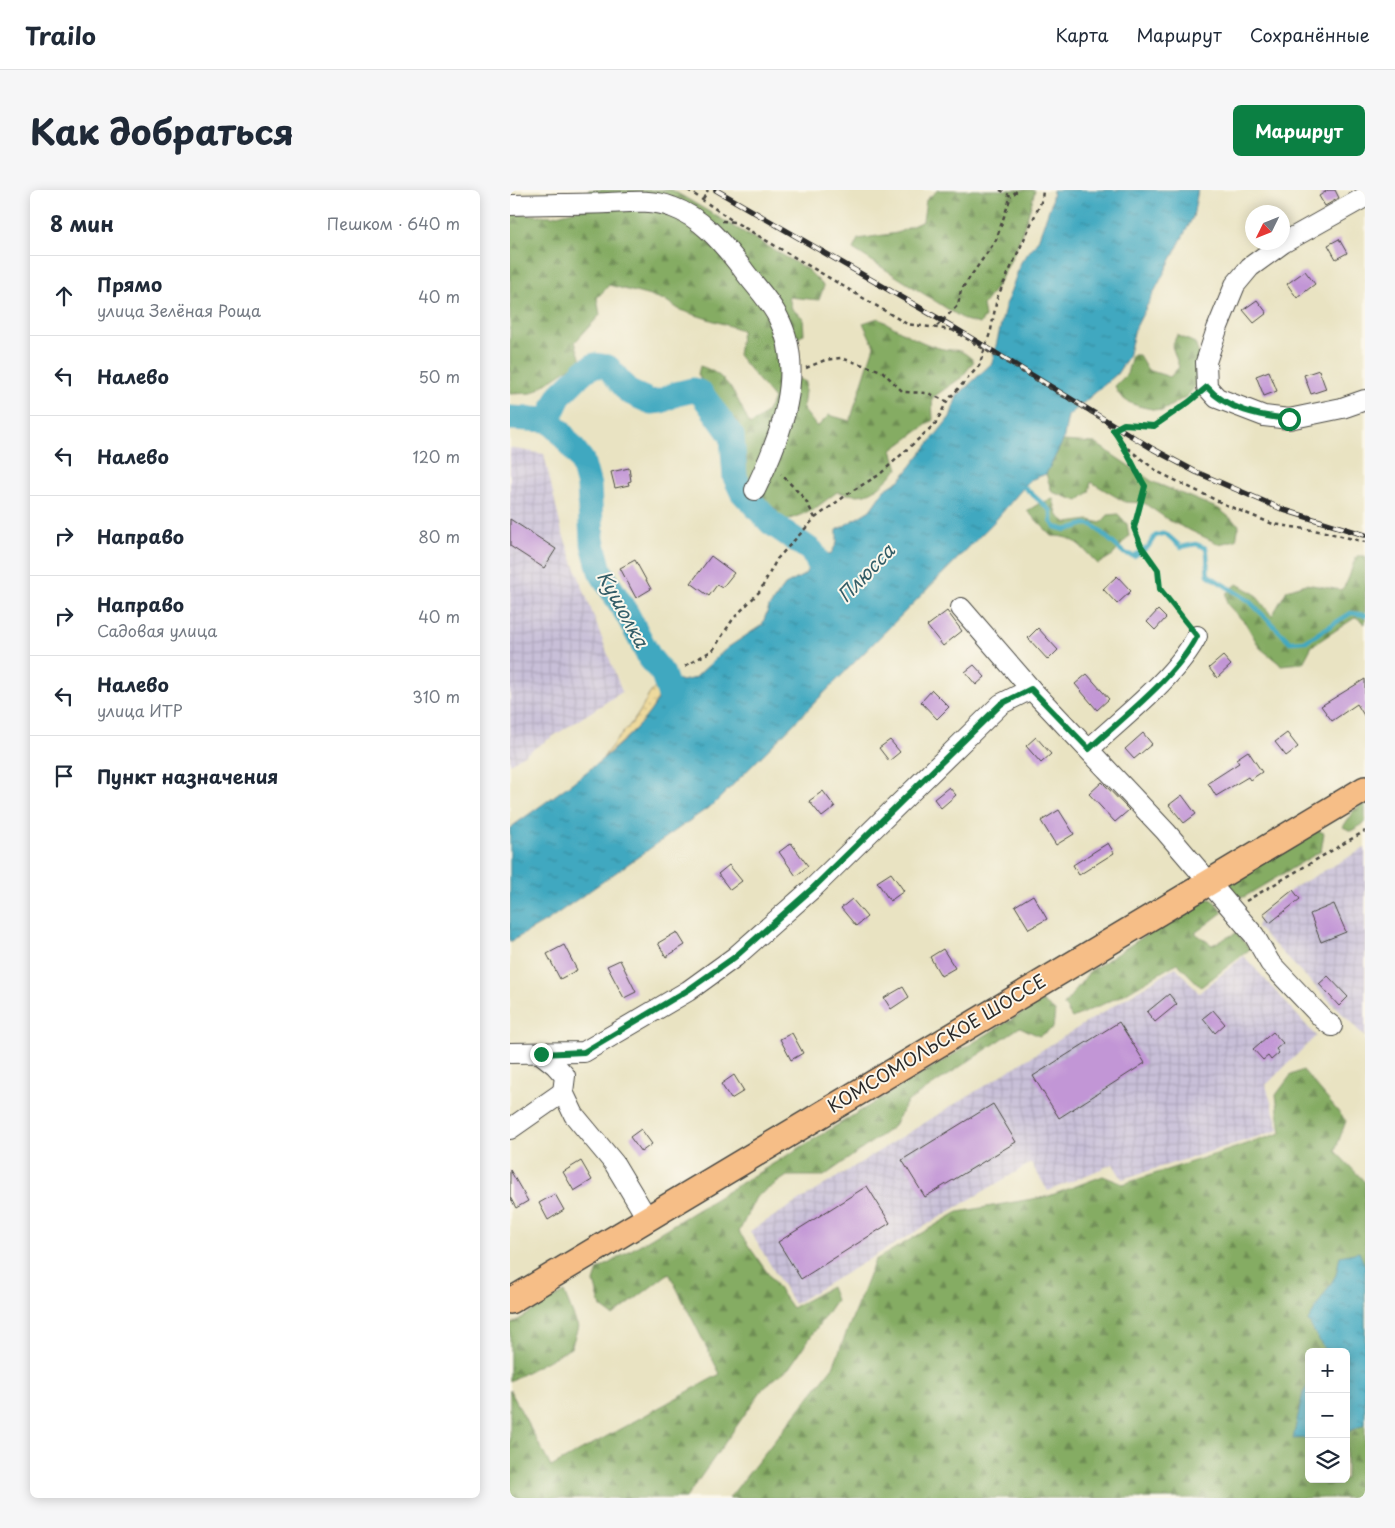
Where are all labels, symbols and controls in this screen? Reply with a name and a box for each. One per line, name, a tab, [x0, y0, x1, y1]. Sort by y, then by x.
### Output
text: Trailo	[25, 17, 96, 53]
text: Карта	[1056, 21, 1108, 48]
text: Маршрут	[1136, 21, 1222, 48]
text: Сохранённые	[1250, 21, 1370, 48]
text: Как добраться	[30, 104, 294, 157]
button: Маршрут	[1233, 105, 1365, 156]
north arrow	[1245, 205, 1290, 250]
text: 8 мин	[50, 207, 114, 239]
text: Пешком · 640 m	[327, 211, 460, 235]
text: Прямо	[97, 270, 162, 298]
icon: ahead	[50, 282, 78, 310]
text: 40 m	[418, 284, 460, 308]
text: улица Зелёная Роща	[97, 298, 261, 322]
icon: left	[50, 362, 78, 390]
text: Налево	[97, 362, 169, 390]
text: 50 m	[419, 364, 460, 388]
route start	[1278, 408, 1301, 431]
icon: left	[50, 442, 78, 470]
text: Налево	[97, 442, 169, 470]
text: 120 m	[413, 444, 460, 468]
icon: right	[50, 522, 78, 550]
text: Направо	[97, 522, 184, 550]
text: 80 m	[418, 524, 460, 548]
water label: Плюсса	[830, 536, 901, 608]
water label: Кушолка	[591, 565, 657, 653]
text: Направо	[97, 590, 184, 618]
icon: right	[50, 602, 78, 630]
text: 40 m	[418, 604, 460, 628]
text: Садовая улица	[97, 618, 217, 642]
text: Налево	[97, 670, 169, 698]
icon: left	[50, 682, 78, 710]
text: 310 m	[412, 684, 460, 708]
text: улица ИТР	[97, 698, 183, 722]
icon: arrive	[50, 762, 78, 790]
text: Пункт назначения	[97, 762, 278, 790]
street label: КОМСОМОЛЬСКОЕ ШОССЕ	[822, 967, 1050, 1119]
route end	[530, 1043, 553, 1066]
map controls	[1305, 1348, 1350, 1483]
button: +	[1305, 1348, 1350, 1393]
button: −	[1305, 1393, 1350, 1438]
button: layers	[1305, 1438, 1350, 1483]

